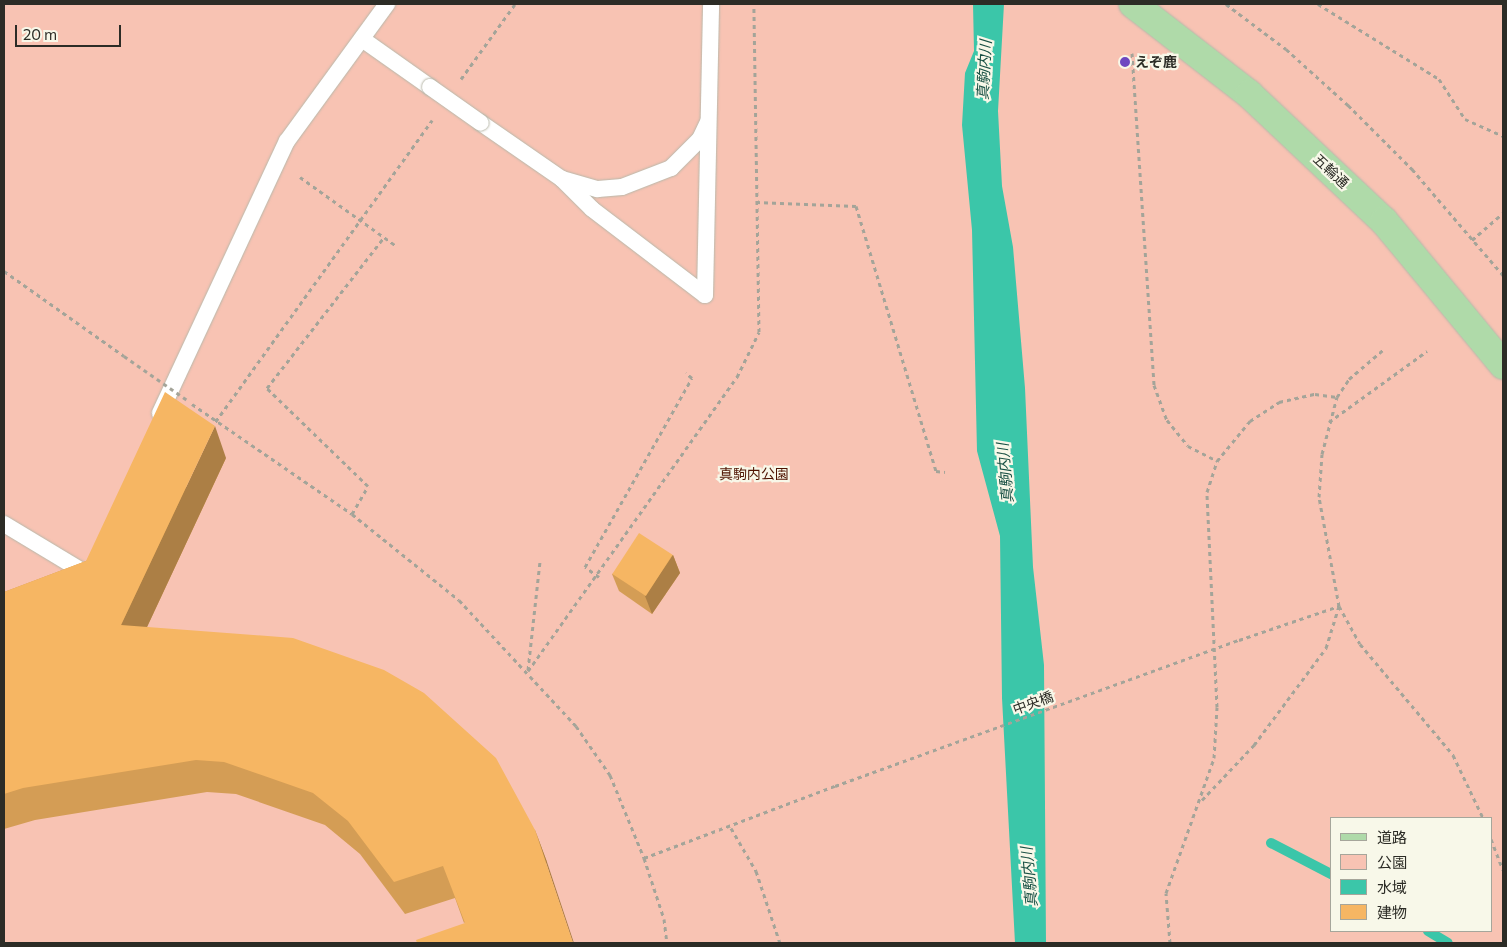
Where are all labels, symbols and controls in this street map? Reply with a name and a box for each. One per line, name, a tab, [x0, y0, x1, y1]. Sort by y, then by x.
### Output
scale bar	[18, 15, 124, 47]
text: 20 m	[23, 25, 57, 43]
water label: 真駒内川	[973, 40, 995, 100]
place label: えぞ鹿	[1135, 54, 1177, 70]
marker: えぞ鹿	[1119, 56, 1131, 68]
street label: 五輪通	[1310, 151, 1352, 191]
water label: 真駒内川	[993, 442, 1017, 504]
park label: 真駒内公園	[719, 466, 789, 482]
street label: 中央橋	[1010, 688, 1056, 718]
legend	[1330, 817, 1492, 932]
text: 道路	[1377, 828, 1407, 846]
water label: 真駒内川	[1017, 846, 1041, 908]
text: 公園	[1377, 853, 1407, 871]
text: 水域	[1377, 878, 1407, 896]
text: 建物	[1377, 903, 1407, 921]

